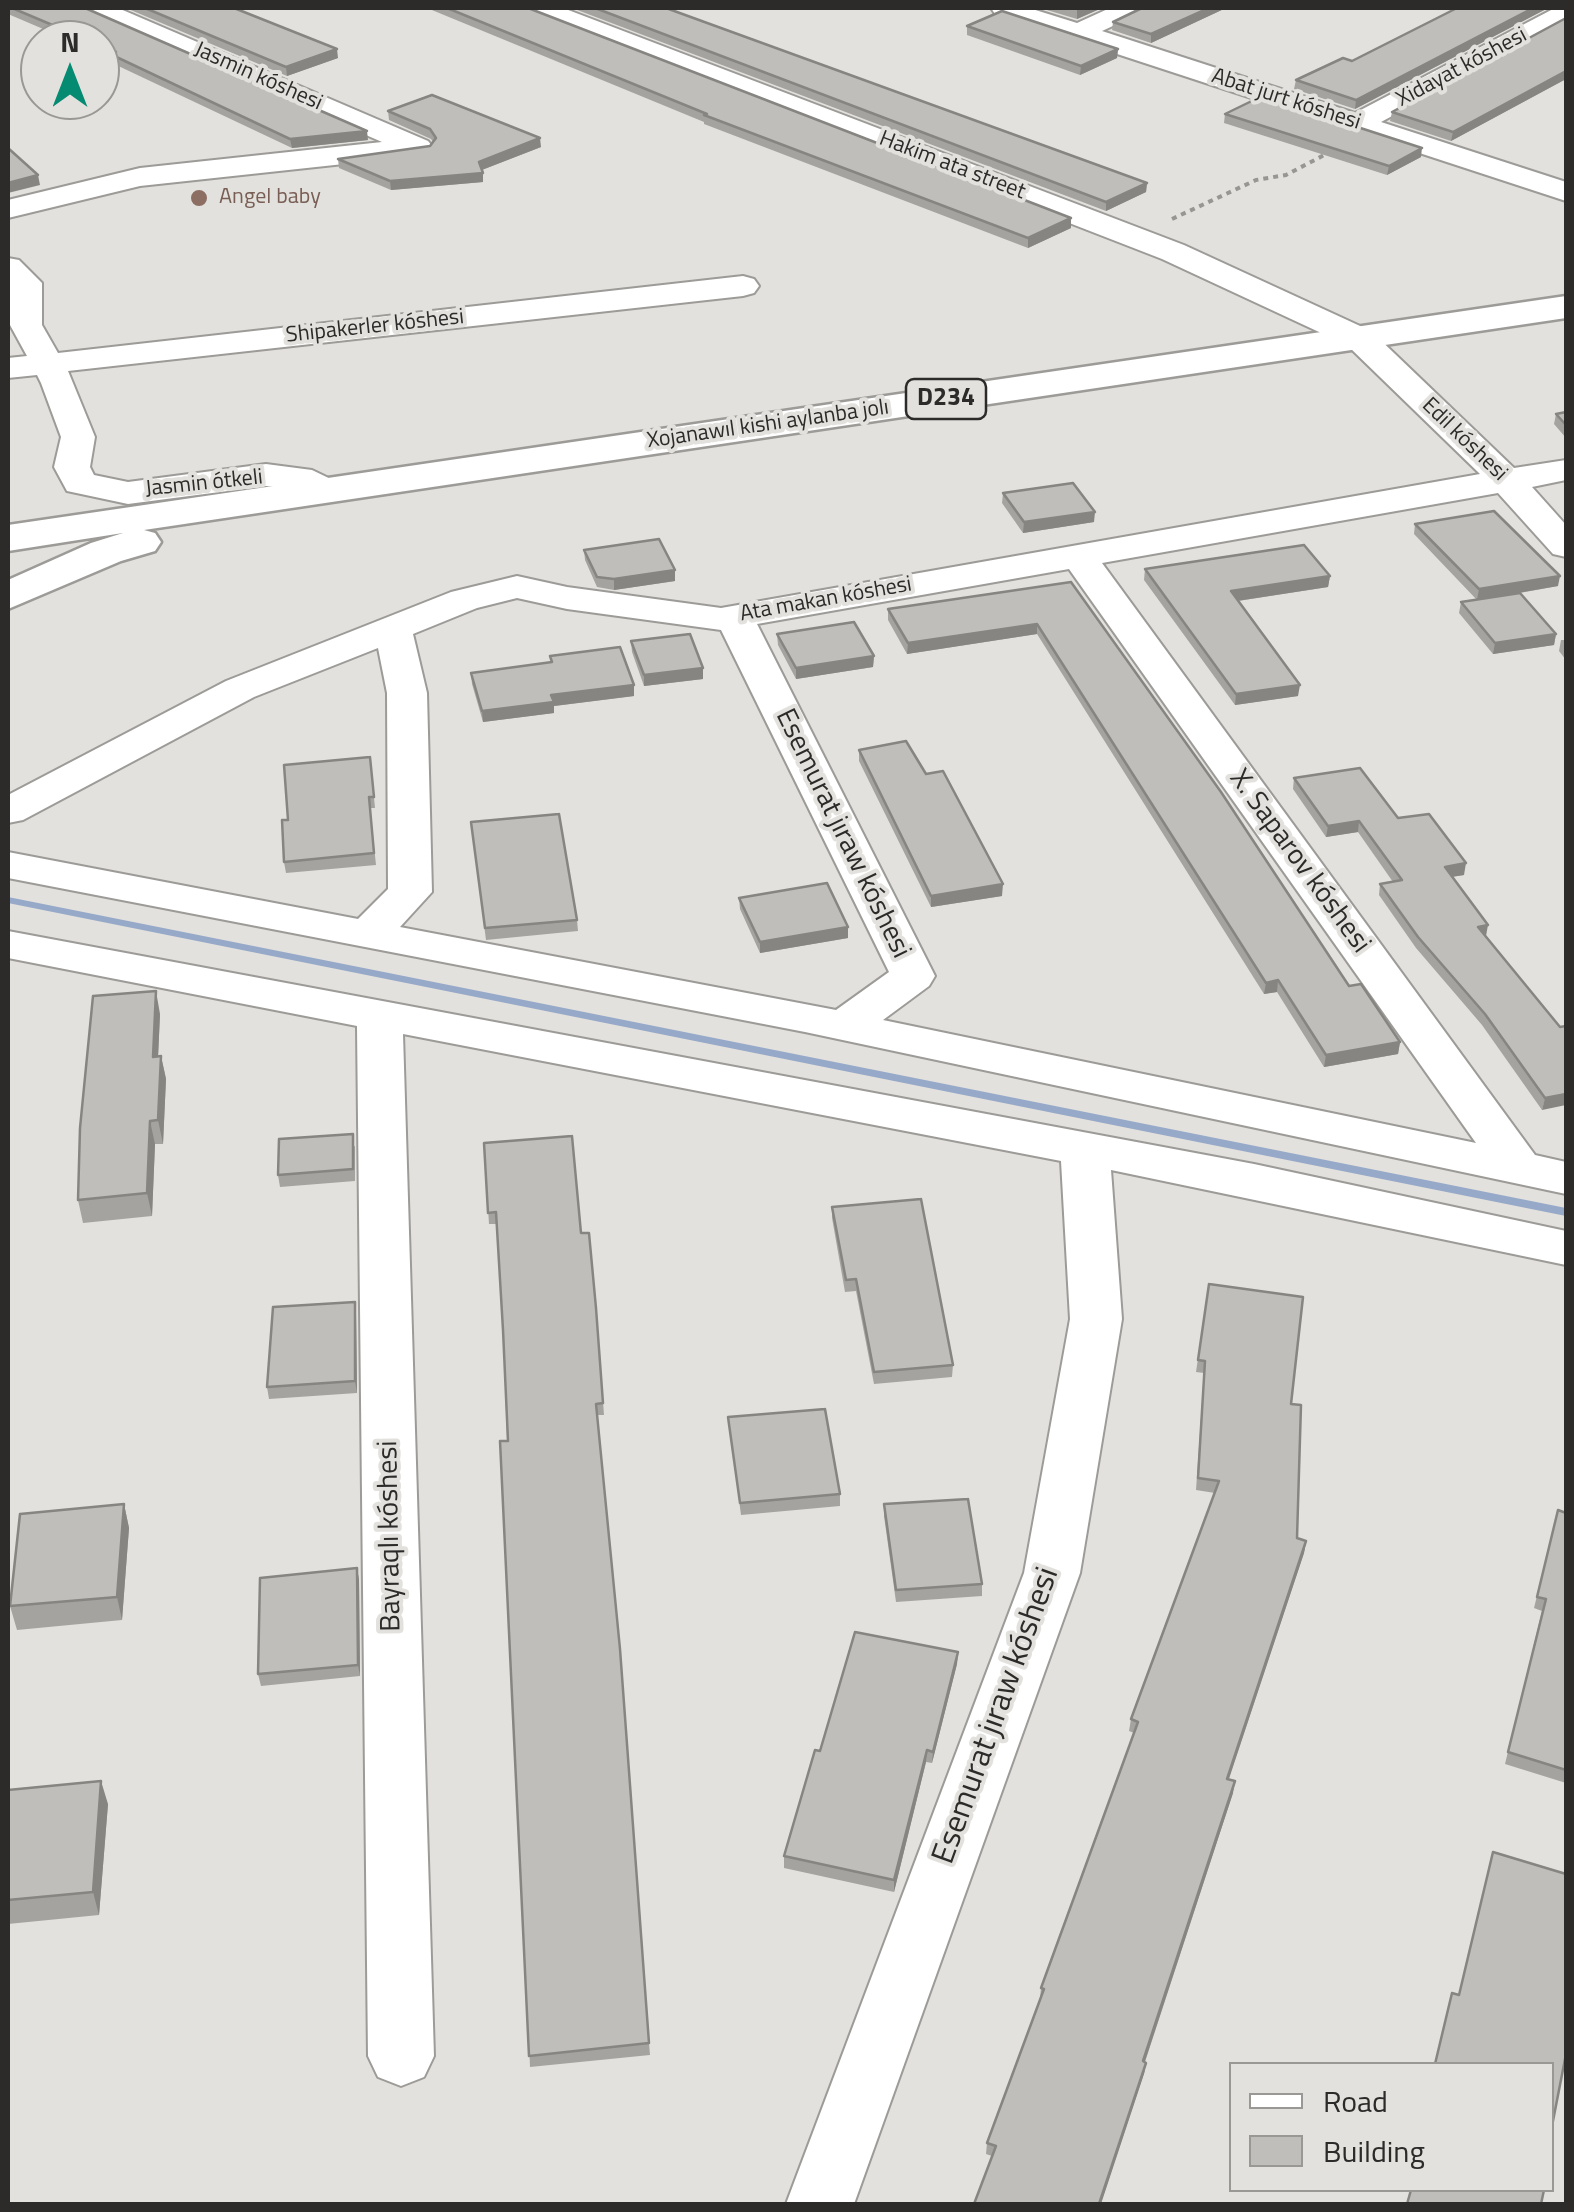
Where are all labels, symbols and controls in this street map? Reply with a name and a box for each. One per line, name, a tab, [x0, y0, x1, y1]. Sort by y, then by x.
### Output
north arrow	[20, 20, 120, 120]
text: N	[60, 20, 80, 63]
street label: Xidayat kóshesi	[1392, 23, 1532, 113]
street label: Jasmin kóshesi	[190, 37, 326, 117]
street label: Abat jurt kóshesi	[1208, 63, 1364, 137]
street label: Hakim ata street	[875, 126, 1029, 206]
place label: Angel baby	[219, 185, 321, 211]
marker: Angel baby	[188, 187, 210, 209]
street label: Shipakerler kóshesi	[285, 305, 465, 349]
road number: D234	[906, 379, 986, 419]
street label: Edil kóshesi	[1416, 393, 1512, 487]
street label: Xojanawıl kishi aylanba jolı	[645, 395, 891, 455]
street label: Jasmin ótkeli	[144, 465, 264, 503]
street label: Ata makan kóshesi	[738, 572, 914, 628]
street label: Esemurat jıraw kóshesi	[767, 704, 917, 964]
street label: X. Saparov kóshesi	[1221, 764, 1377, 960]
street label: Bayraqlı kóshesi	[373, 1440, 409, 1632]
street label: Esemurat jıraw kóshesi	[926, 1563, 1068, 1869]
legend	[1229, 2062, 1554, 2192]
text: Road	[1323, 2078, 1388, 2124]
text: Building	[1323, 2128, 1425, 2174]

